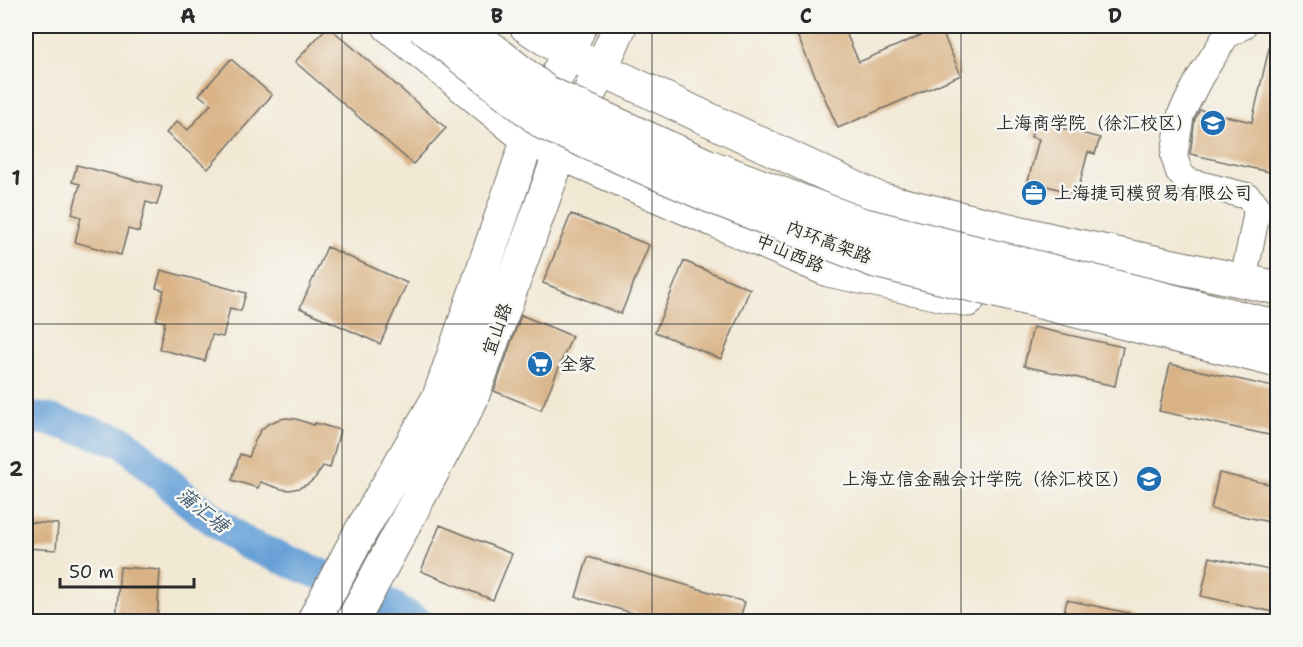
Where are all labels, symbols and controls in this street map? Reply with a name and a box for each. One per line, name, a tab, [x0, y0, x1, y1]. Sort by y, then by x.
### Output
text: A	[180, 3, 196, 29]
text: B	[491, 3, 503, 29]
text: C	[800, 3, 812, 29]
text: D	[1108, 3, 1122, 29]
school or university icon: 上海商学院（徐汇校区）	[1198, 108, 1228, 138]
place label: 上海商学院（徐汇校区）	[996, 111, 1194, 135]
text: 1	[11, 165, 21, 191]
office icon: 上海捷司模贸易有限公司	[1019, 178, 1049, 208]
place label: 上海捷司模贸易有限公司	[1054, 181, 1252, 205]
street label: 内环高架路	[783, 215, 875, 269]
street label: 中山西路	[752, 228, 828, 278]
street label: 宜山路	[476, 300, 518, 358]
supermarket icon: 全家	[525, 349, 555, 379]
place label: 全家	[560, 352, 596, 376]
text: 2	[9, 456, 23, 482]
school or university icon: 上海立信金融会计学院（徐汇校区）	[1134, 464, 1164, 494]
place label: 上海立信金融会计学院（徐汇校区）	[842, 467, 1130, 491]
water label: 蒲汇塘	[172, 481, 236, 540]
scale bar	[60, 551, 194, 589]
text: 50 m	[69, 560, 114, 584]

